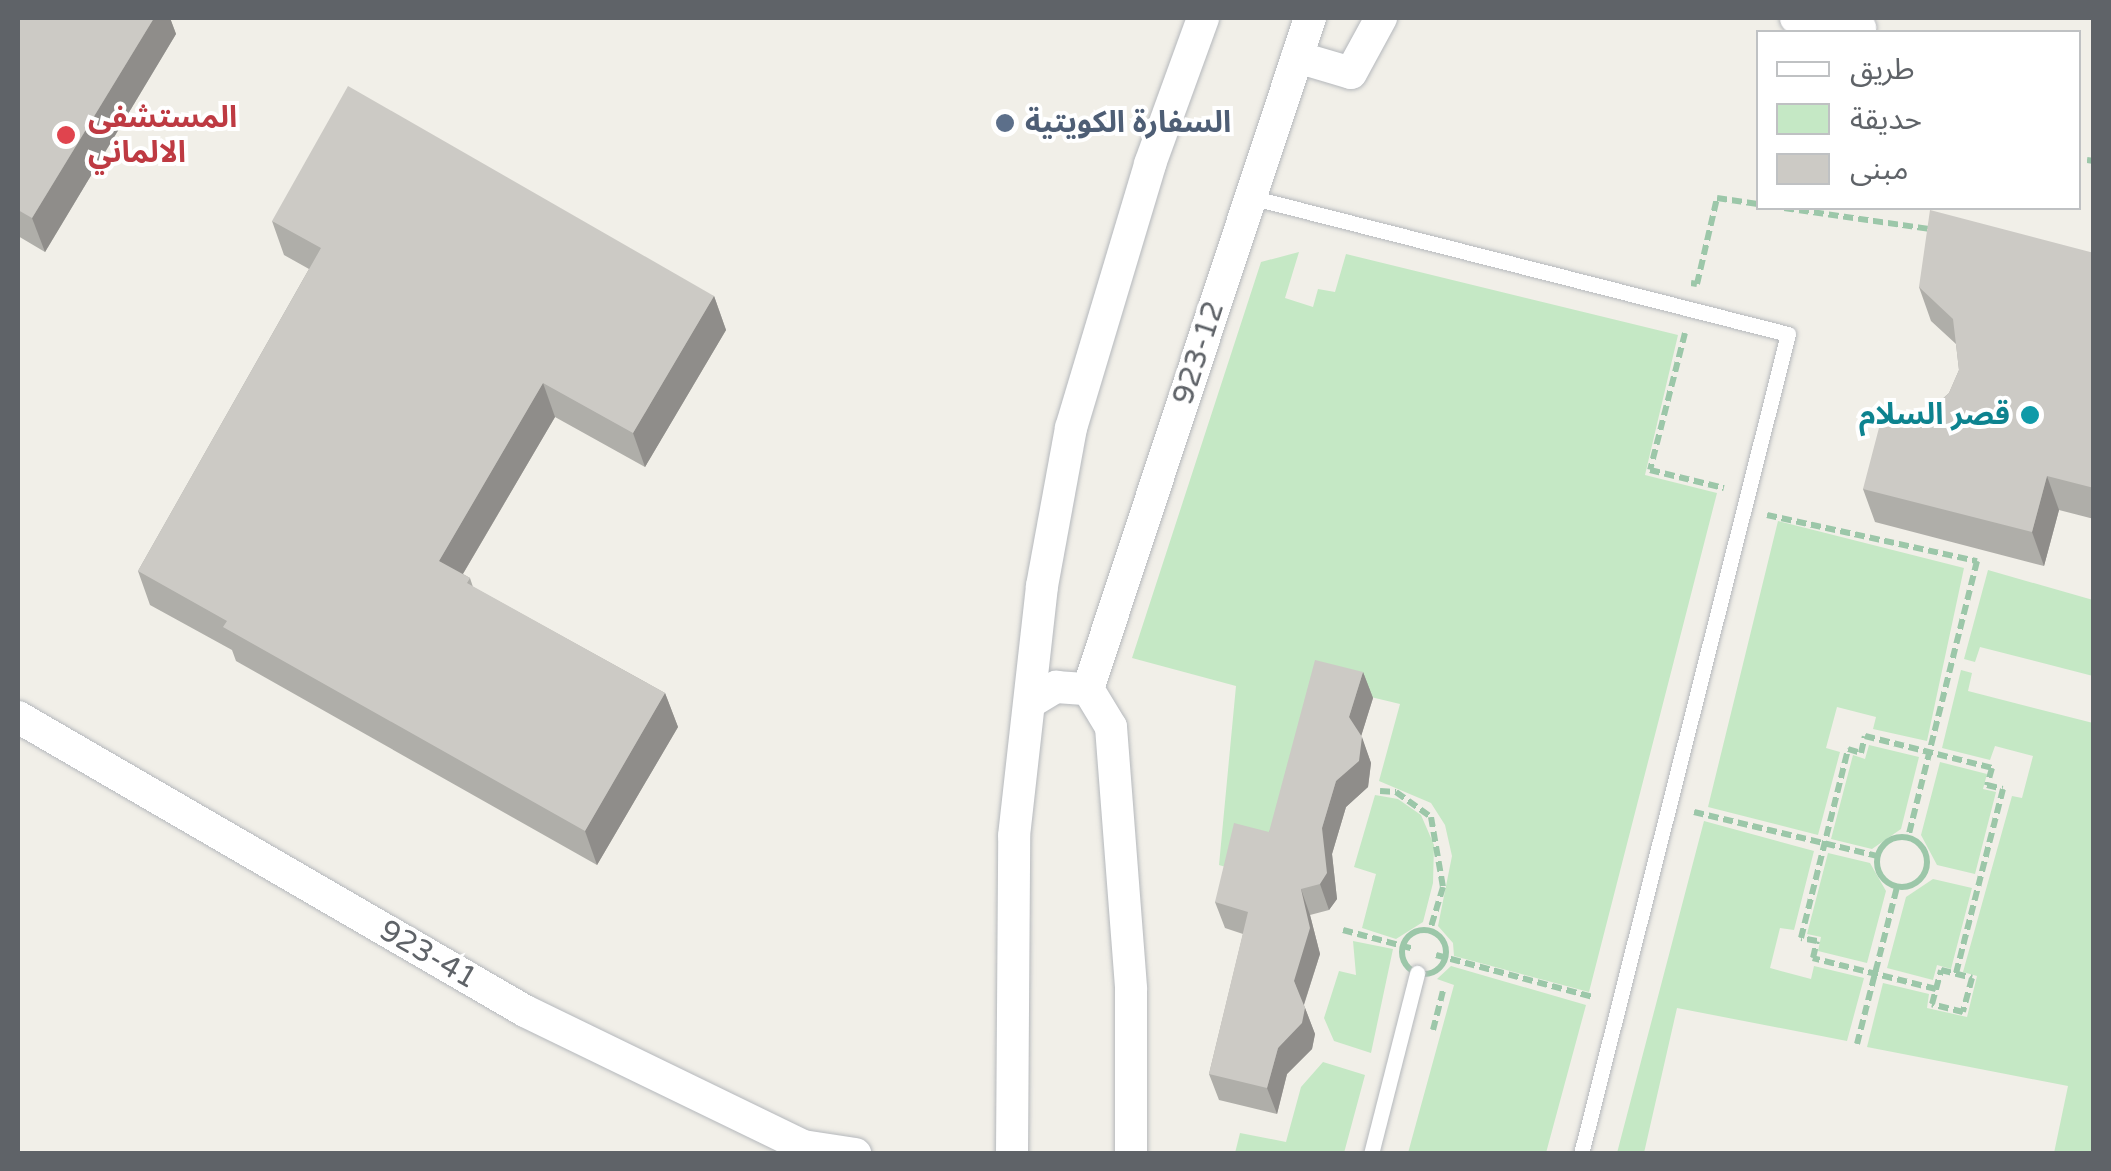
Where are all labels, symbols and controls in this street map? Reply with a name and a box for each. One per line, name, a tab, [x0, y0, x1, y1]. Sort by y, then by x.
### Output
legend	[1756, 30, 2081, 210]
text: طريق	[1850, 51, 1915, 88]
place label: المستشفى الالماني	[88, 100, 237, 170]
text: حديقة	[1850, 101, 1922, 138]
place label: السفارة الكويتية	[1025, 105, 1231, 141]
marker: السفارة الكويتية	[994, 112, 1016, 134]
marker: المستشفى الالماني	[53, 122, 79, 148]
text: مبنى	[1850, 151, 1908, 188]
street label: 923-12	[1165, 297, 1233, 409]
place label: قصر السلام	[1859, 397, 2010, 433]
marker: قصر السلام	[2019, 404, 2041, 426]
street label: 923-41	[373, 913, 483, 997]

